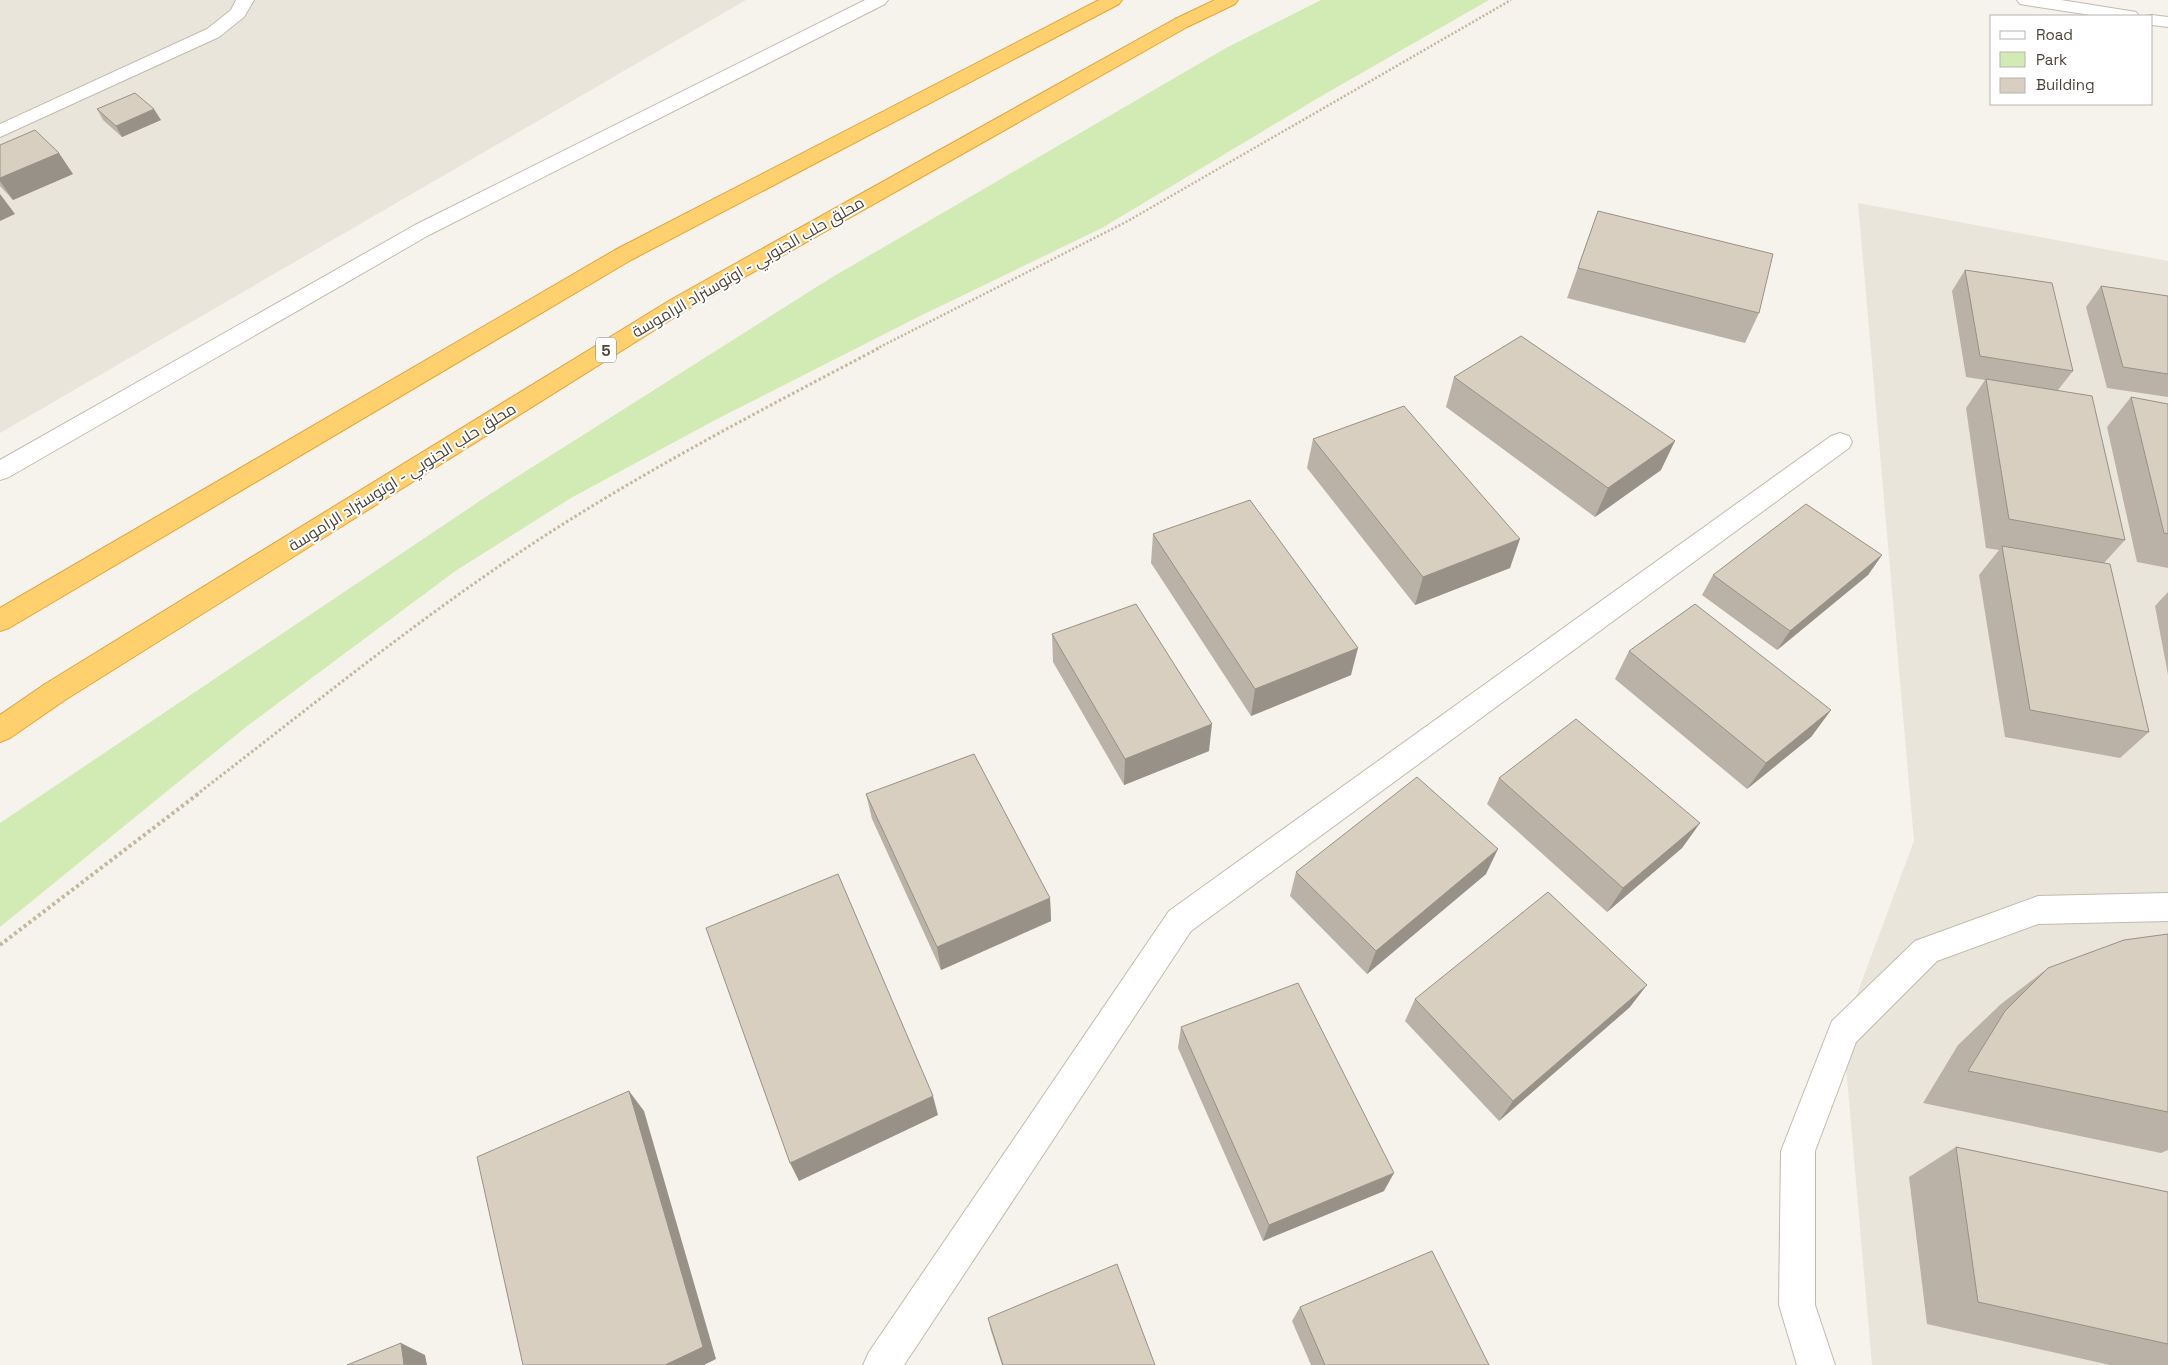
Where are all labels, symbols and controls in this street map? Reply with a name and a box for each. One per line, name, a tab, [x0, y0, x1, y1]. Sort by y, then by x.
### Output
legend	[1990, 15, 2153, 105]
text: Road	[2036, 25, 2073, 44]
text: Park	[2036, 50, 2067, 69]
text: Building	[2036, 75, 2095, 94]
street label: محلق حلب الجنوبي - اوتوستراد الراموسة	[628, 192, 869, 345]
road number: 5	[596, 338, 616, 362]
street label: محلق حلب الجنوبي - اوتوستراد الراموسة	[284, 398, 521, 559]

